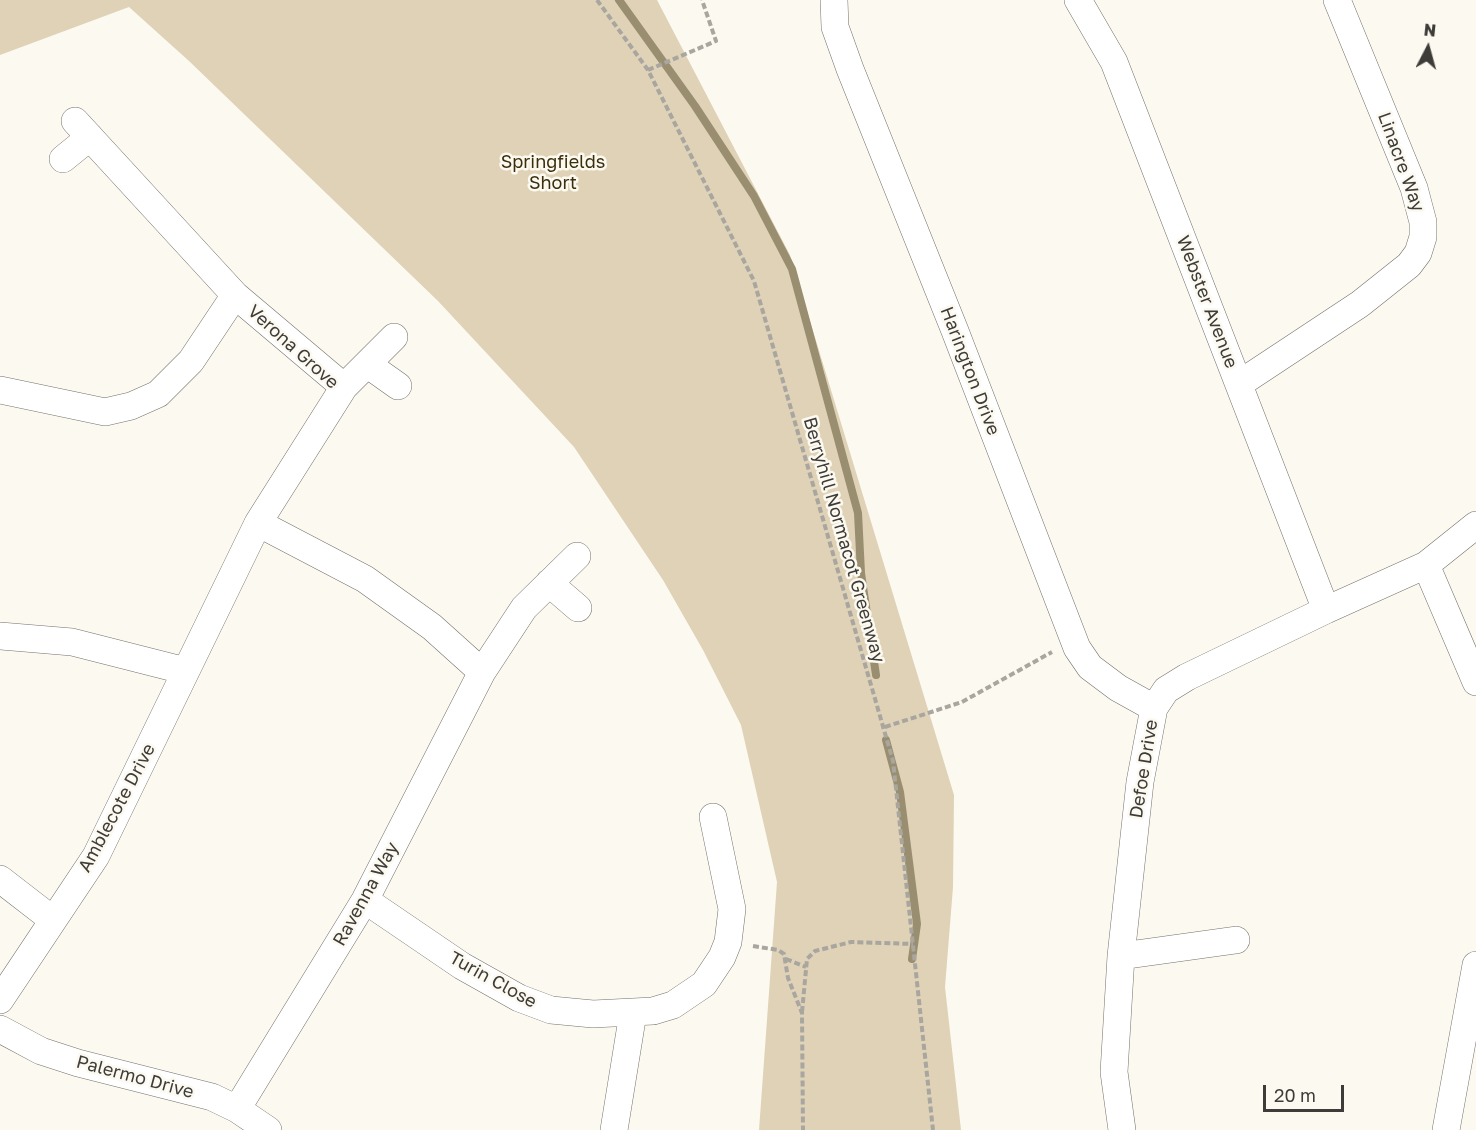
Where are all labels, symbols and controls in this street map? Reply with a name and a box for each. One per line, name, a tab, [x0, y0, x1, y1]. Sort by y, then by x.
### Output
north arrow	[1398, 18, 1458, 78]
text: N	[1423, 20, 1437, 41]
street label: Linacre Way	[1373, 109, 1429, 215]
park label: Springfields Short	[501, 151, 605, 194]
street label: Webster Avenue	[1172, 233, 1242, 371]
street label: Verona Grove	[243, 301, 343, 393]
street label: Harington Drive	[936, 304, 1004, 438]
street label: Berryhill Normacot Greenway	[799, 415, 889, 665]
street label: Defoe Drive	[1126, 718, 1162, 820]
street label: Amblecote Drive	[74, 740, 160, 876]
street label: Ravenna Way	[329, 838, 403, 950]
street label: Turin Close	[446, 947, 540, 1013]
street label: Palermo Drive	[74, 1051, 196, 1103]
scale bar	[1266, 1073, 1347, 1111]
text: 20 m	[1274, 1084, 1316, 1106]

